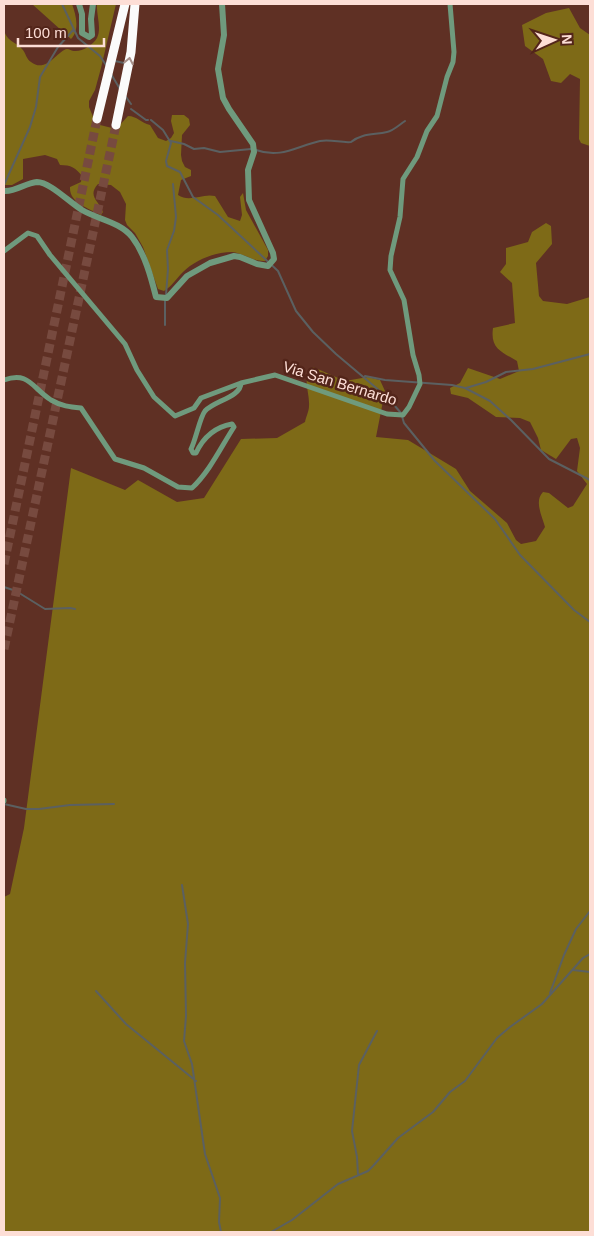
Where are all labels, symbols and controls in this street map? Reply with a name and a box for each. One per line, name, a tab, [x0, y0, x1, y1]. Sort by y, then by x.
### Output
scale bar	[18, 15, 104, 47]
north arrow	[529, 15, 579, 65]
text: 100 m	[25, 24, 67, 41]
text: N	[559, 34, 575, 45]
one-way arrow	[123, 56, 134, 65]
street label: Via San Bernardo	[281, 358, 399, 408]

